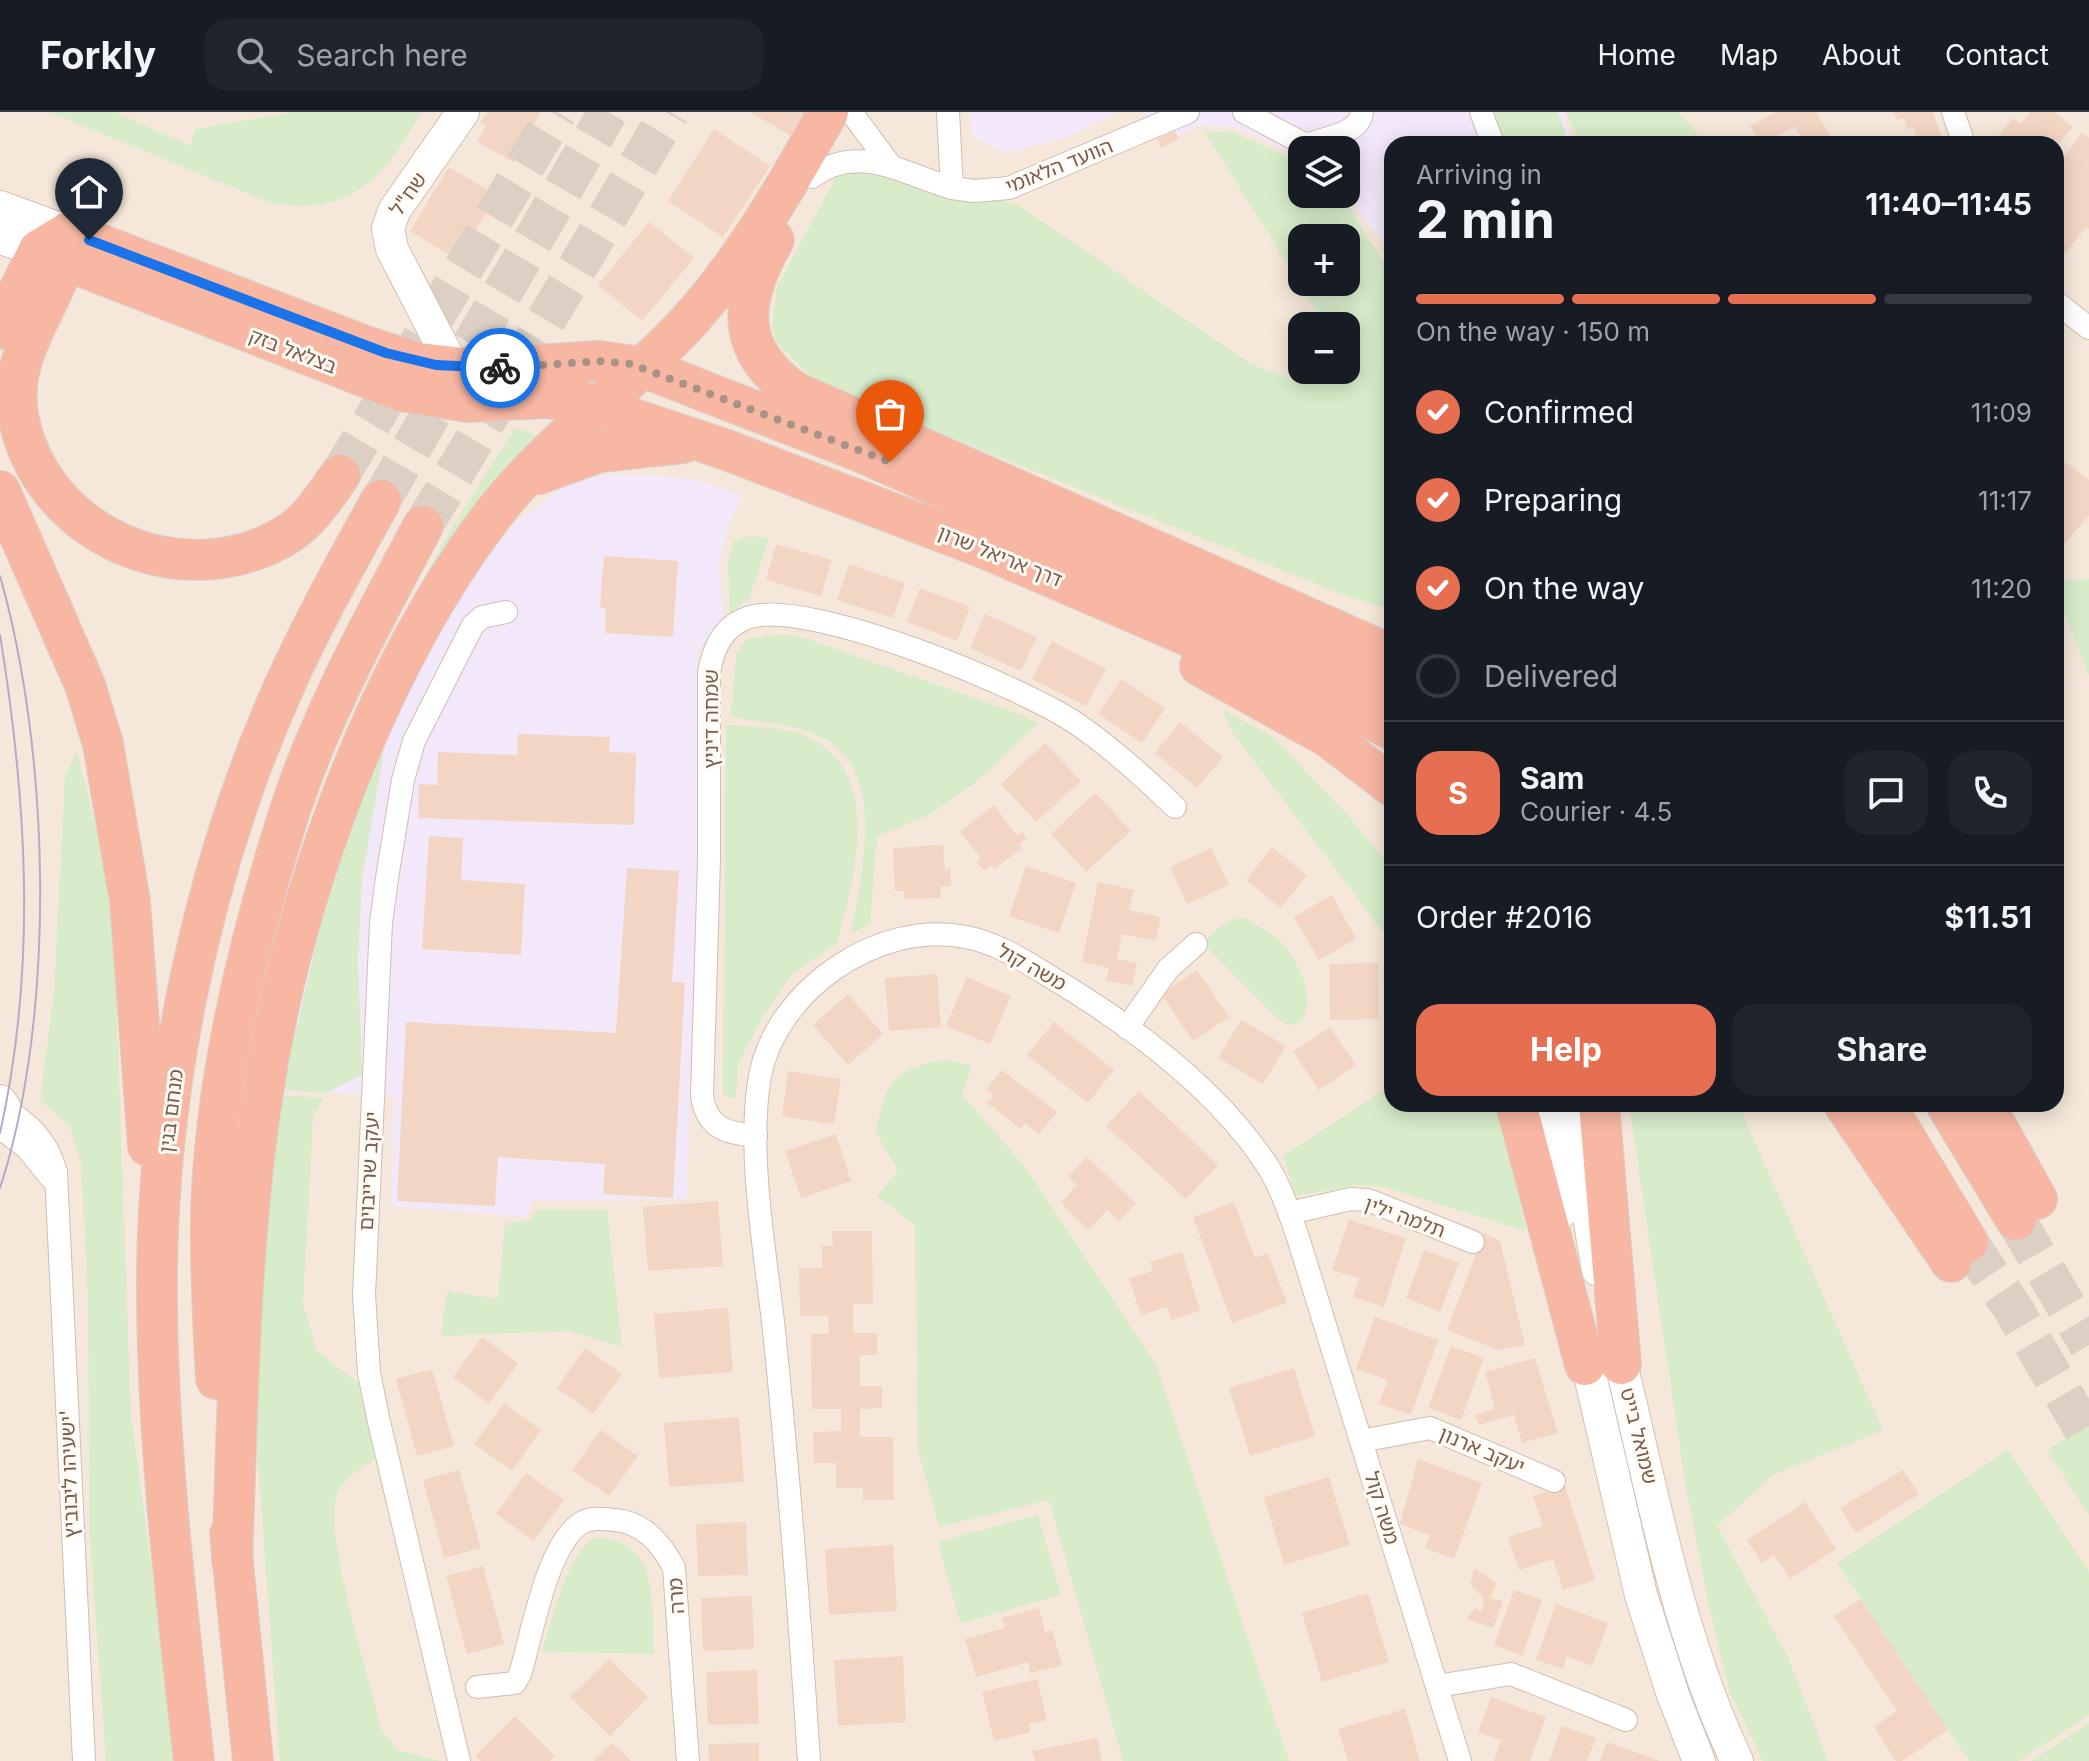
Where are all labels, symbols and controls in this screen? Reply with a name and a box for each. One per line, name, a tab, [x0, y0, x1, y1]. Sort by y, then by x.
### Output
search box	[204, 19, 764, 91]
text: Forkly	[40, 32, 156, 78]
icon: search	[232, 33, 276, 77]
text: Search here	[296, 37, 468, 73]
text: Home	[1597, 38, 1676, 72]
text: Map	[1720, 38, 1778, 72]
text: About	[1822, 38, 1901, 72]
text: Contact	[1945, 38, 2049, 72]
street label: הוועד הלאומי	[1002, 134, 1116, 198]
map controls	[1288, 136, 1360, 384]
button: layers	[1288, 136, 1360, 208]
pin	[55, 158, 123, 240]
text: Arriving in	[1416, 159, 1542, 190]
street label: שח"ל	[385, 168, 431, 220]
icon: home	[67, 170, 111, 214]
text: 11:40–11:45	[1865, 186, 2032, 222]
text: 2 min	[1416, 188, 1555, 251]
button: +	[1288, 224, 1360, 296]
button: −	[1288, 312, 1360, 384]
text: On the way · 150 m	[1416, 316, 1650, 347]
street label: בצלאל בזק	[246, 323, 340, 379]
courier	[460, 328, 540, 408]
icon: bike	[478, 346, 522, 390]
pin	[856, 380, 924, 462]
icon: check	[1416, 390, 1460, 434]
icon: bag	[868, 392, 912, 436]
text: Confirmed	[1484, 394, 1634, 430]
text: 11:09	[1971, 397, 2032, 428]
icon: check	[1416, 478, 1460, 522]
text: Preparing	[1484, 482, 1622, 518]
text: 11:17	[1978, 485, 2032, 516]
street label: דרך אריאל שרון	[934, 520, 1066, 592]
icon: check	[1416, 566, 1460, 610]
text: On the way	[1484, 570, 1644, 606]
text: 11:20	[1971, 573, 2032, 604]
text: Delivered	[1484, 658, 1618, 694]
street label: שמחה דיניץ	[699, 669, 723, 769]
button: chat	[1844, 751, 1928, 835]
button: phone	[1948, 751, 2032, 835]
text: Sam	[1520, 760, 1584, 796]
text: S	[1448, 775, 1468, 811]
text: Courier · 4.5	[1520, 796, 1672, 827]
text: Order #2016	[1416, 899, 1592, 935]
text: $11.51	[1945, 899, 2032, 935]
street label: משה קול	[993, 938, 1071, 996]
button: Help	[1416, 1004, 1716, 1096]
button: Share	[1732, 1004, 2032, 1096]
street label: מנחם בגין	[154, 1068, 188, 1154]
street label: יעקב שרייבוים	[354, 1111, 384, 1231]
street label: תלמה ילין	[1361, 1191, 1449, 1243]
street label: שמואל בייט	[1615, 1385, 1663, 1487]
street label: ישעיהו ליבוביץ'	[55, 1409, 83, 1539]
street label: יעקב ארנון	[1436, 1421, 1528, 1479]
street label: משה קול	[1360, 1469, 1404, 1547]
street label: מרה	[663, 1577, 689, 1615]

